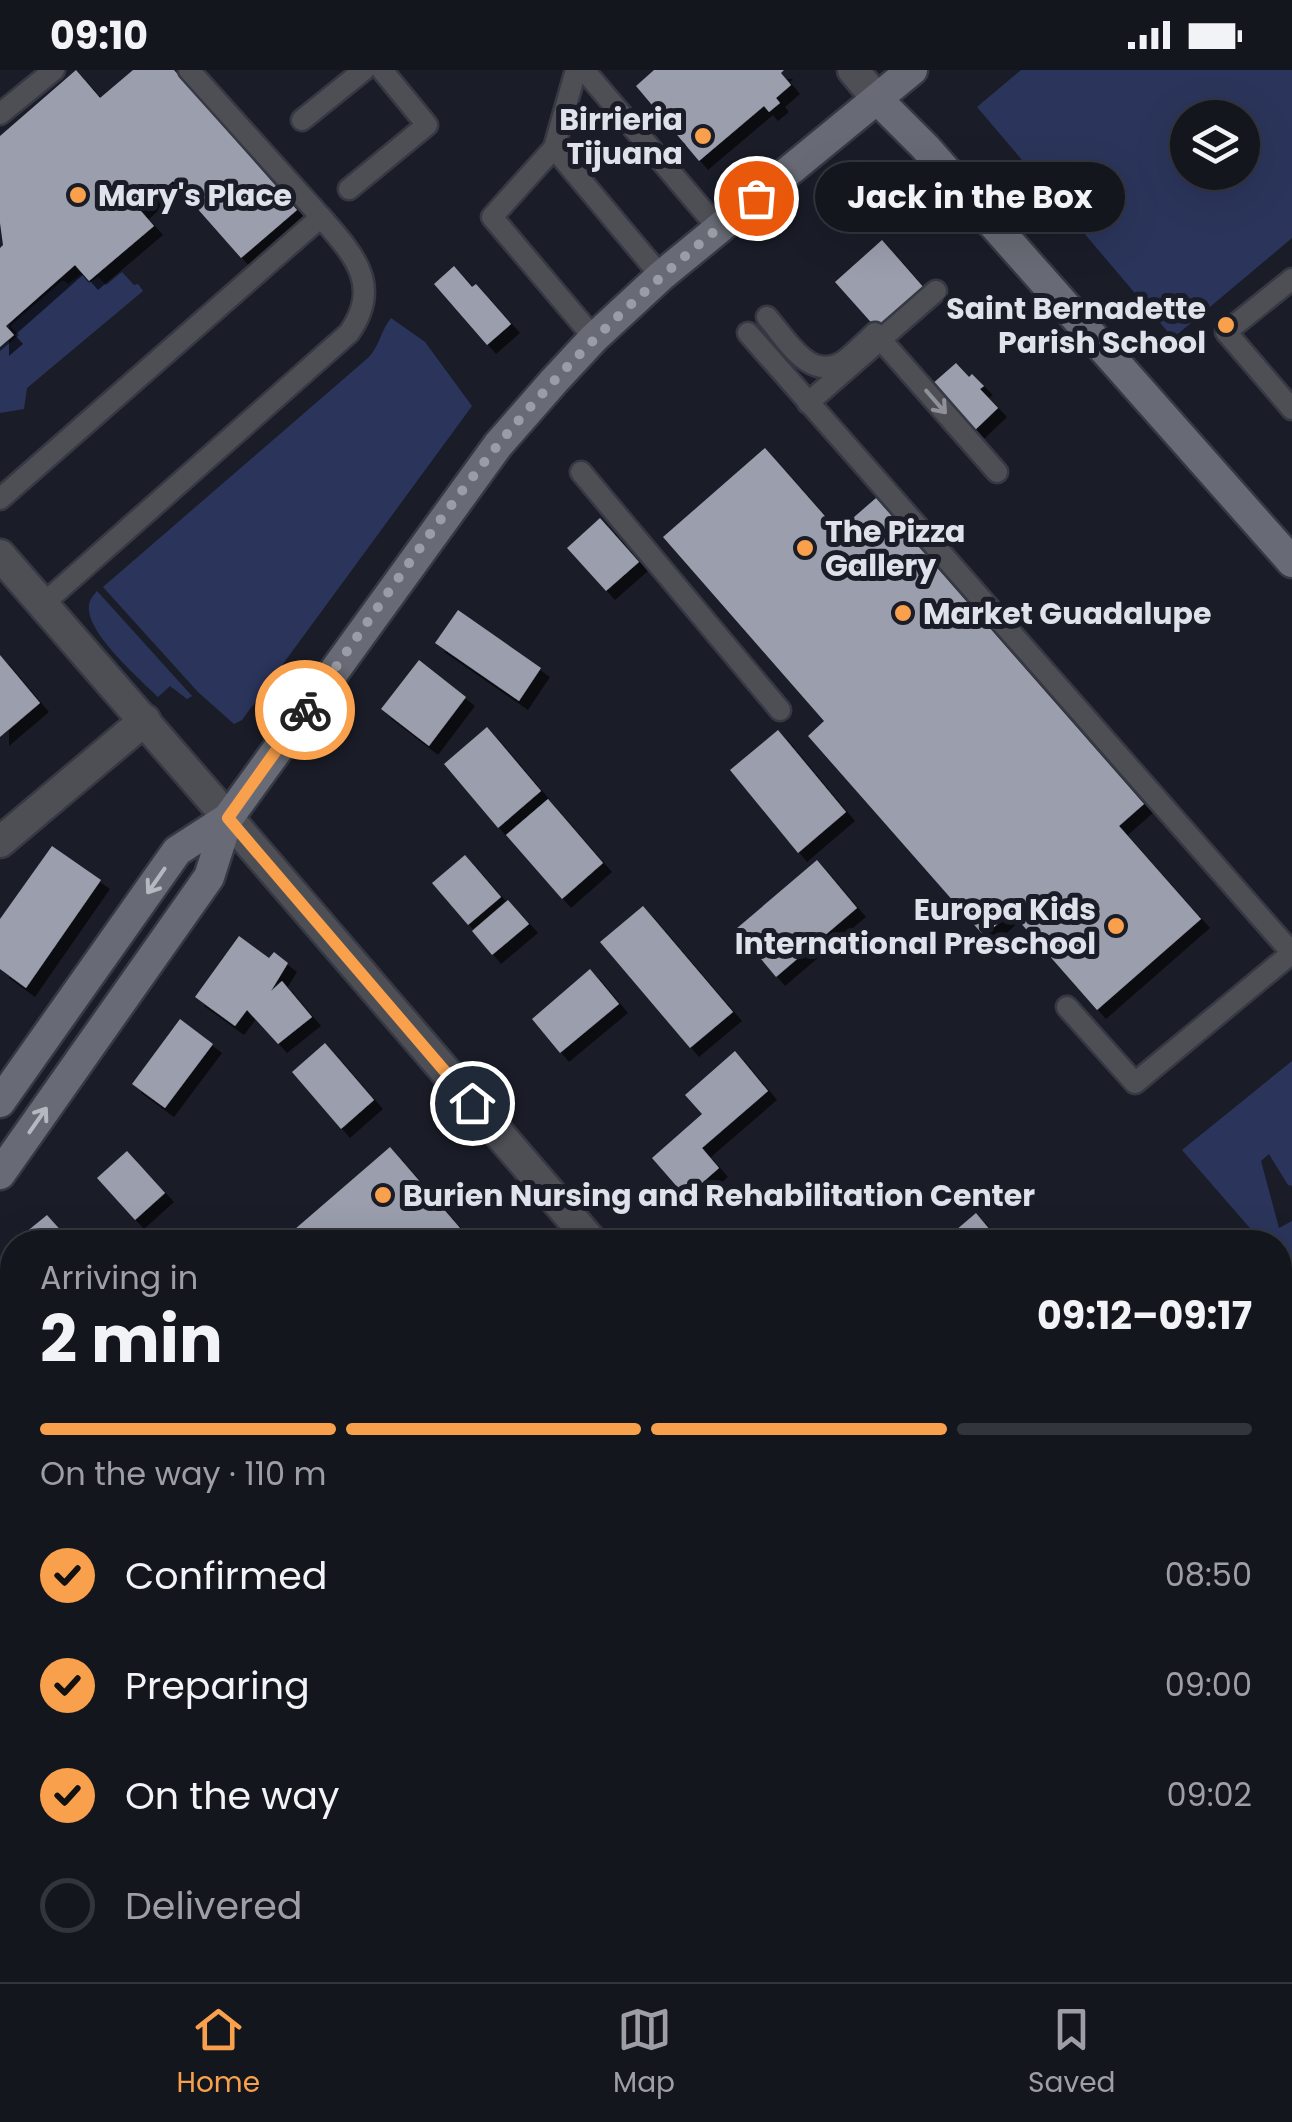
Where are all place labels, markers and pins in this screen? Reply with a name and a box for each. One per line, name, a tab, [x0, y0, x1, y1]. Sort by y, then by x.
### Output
place label: Birrieria Tijuana	[559, 98, 683, 175]
marker: Birrieria Tijuana	[692, 125, 714, 147]
pin	[714, 156, 799, 241]
callout: Jack in the Box	[816, 163, 1126, 233]
place label: Mary's Place	[98, 174, 292, 217]
marker: Mary's Place	[67, 184, 89, 206]
place label: Saint Bernadette Parish School	[946, 287, 1206, 364]
marker: Saint Bernadette Parish School	[1215, 314, 1237, 336]
place label: The Pizza Gallery	[825, 510, 966, 587]
marker: The Pizza Gallery	[794, 537, 816, 559]
place label: Market Guadalupe	[923, 592, 1211, 635]
marker: Market Guadalupe	[892, 602, 914, 624]
place label: Europa Kids International Preschool	[735, 888, 1096, 965]
marker: Europa Kids International Preschool	[1105, 915, 1127, 937]
pin	[430, 1061, 515, 1146]
place label: Burien Nursing and Rehabilitation Center	[403, 1174, 1035, 1217]
marker: Burien Nursing and Rehabilitation Center	[372, 1184, 394, 1206]

